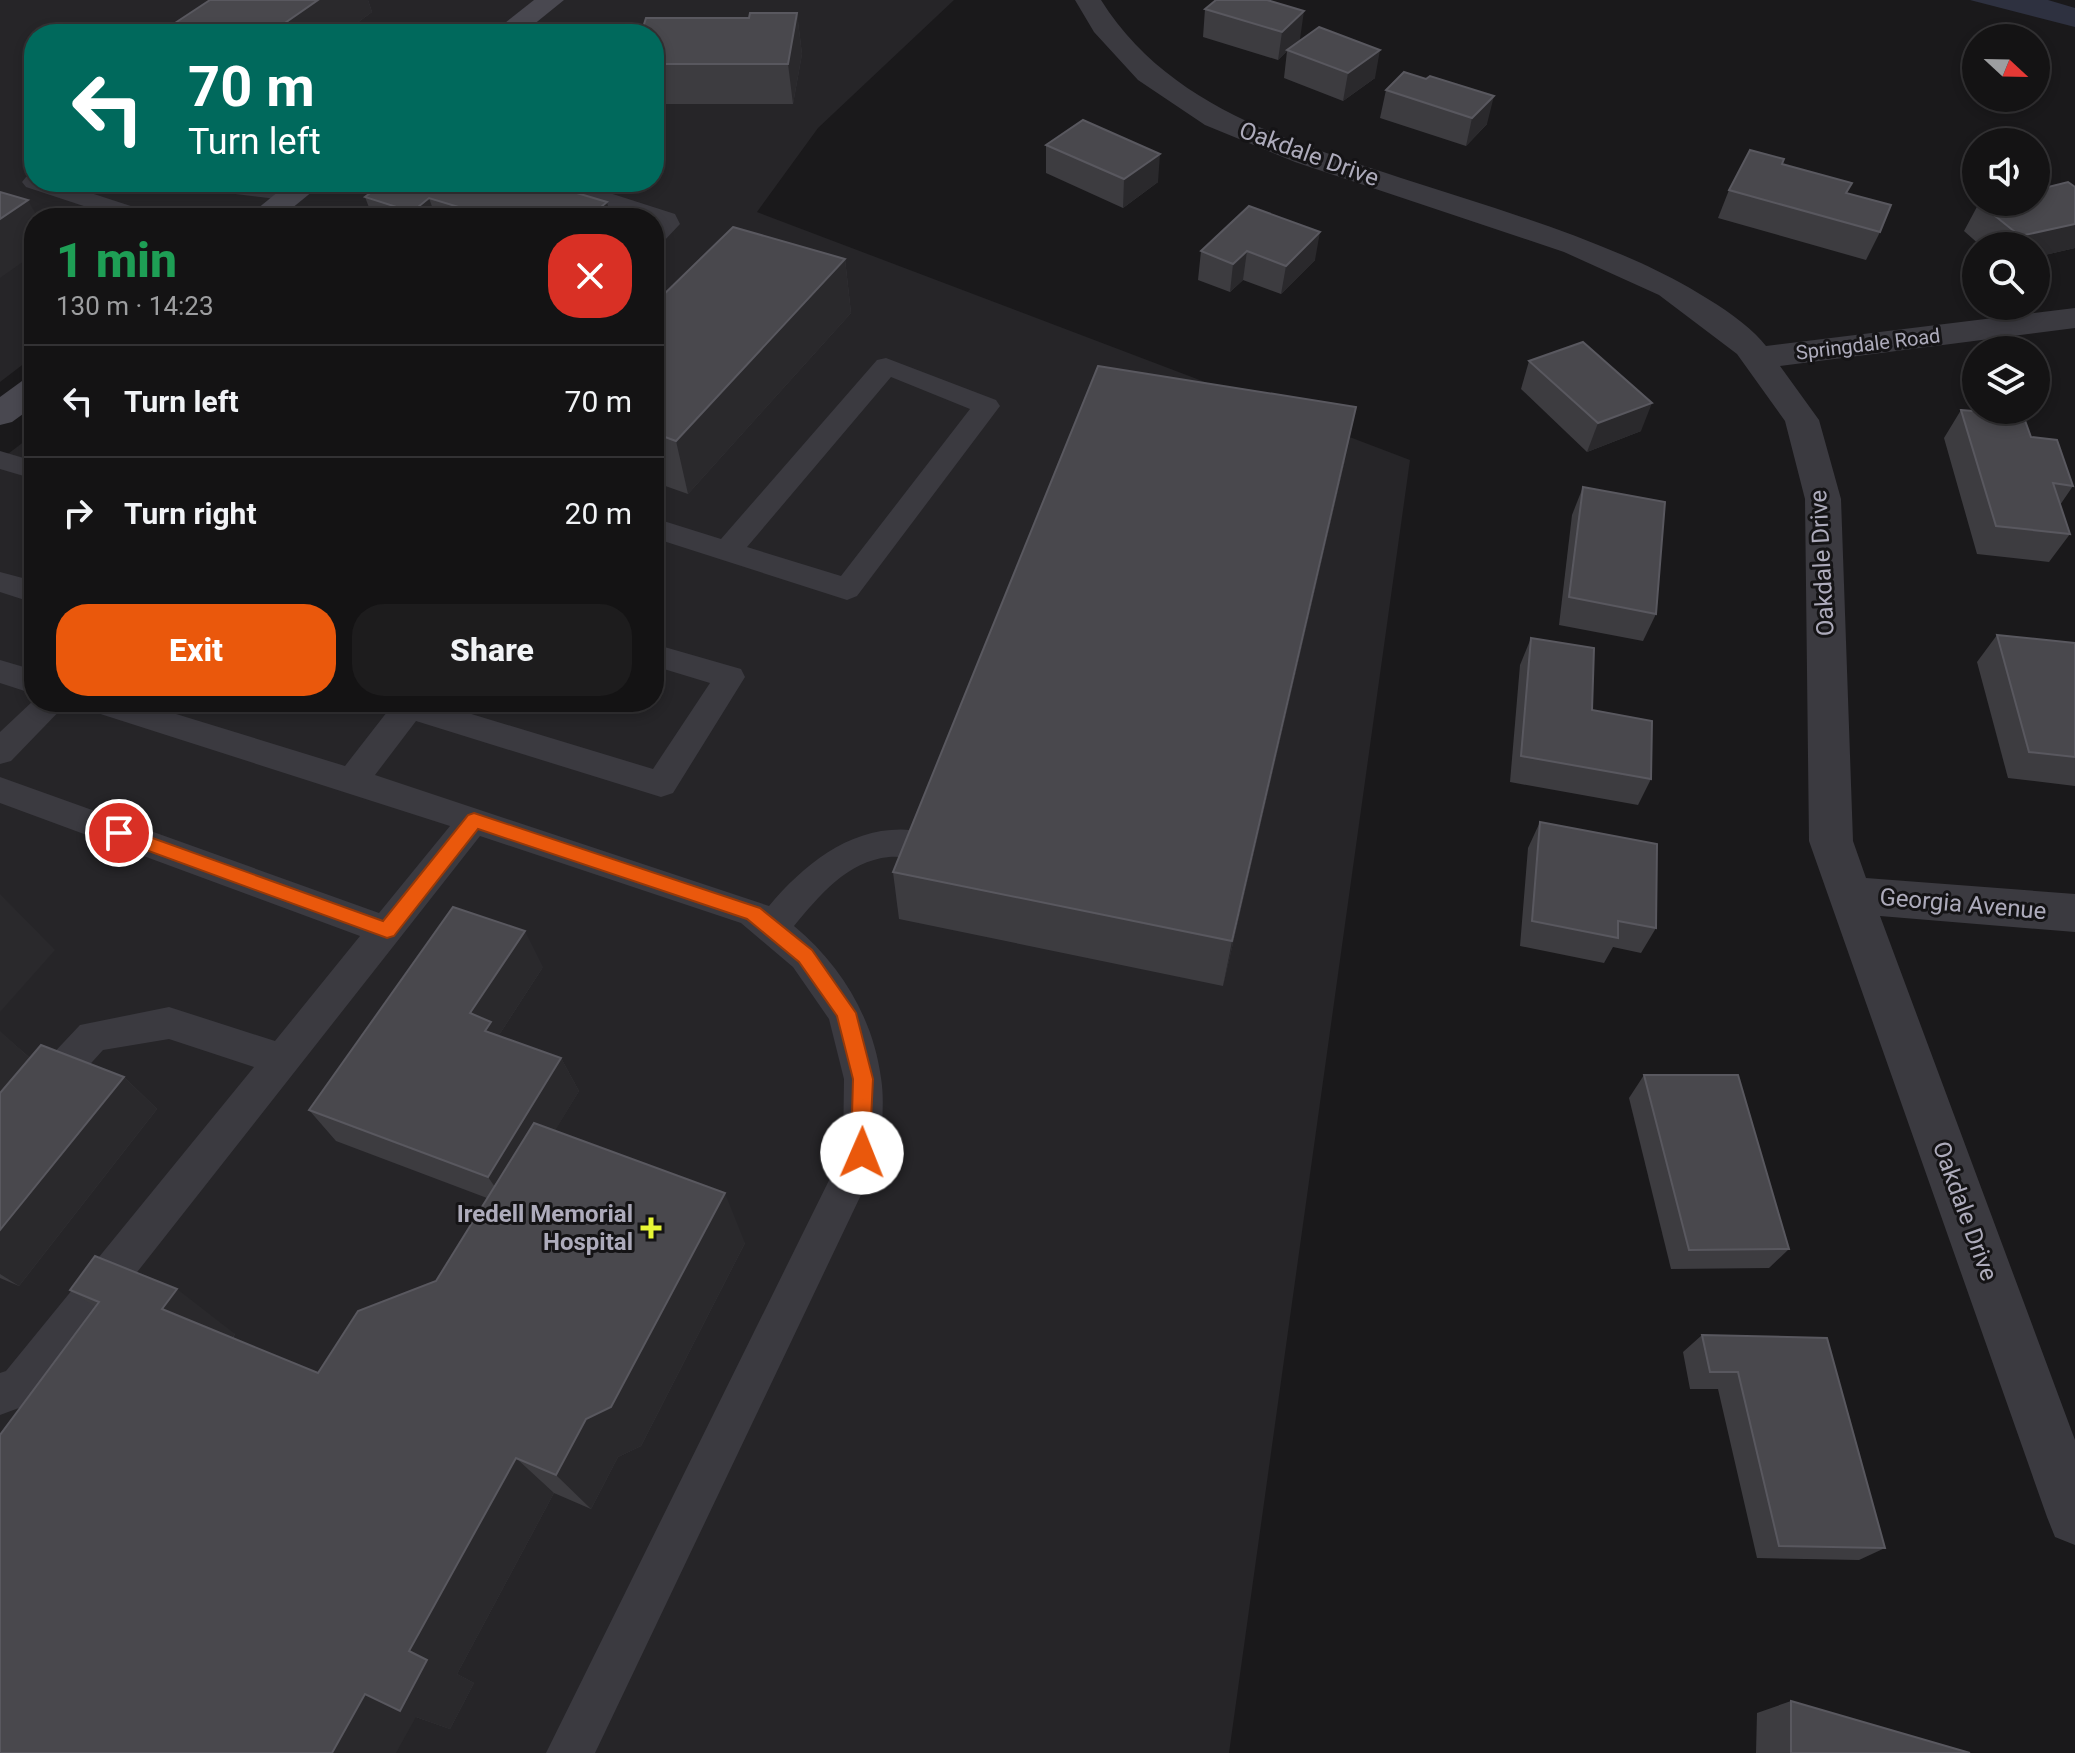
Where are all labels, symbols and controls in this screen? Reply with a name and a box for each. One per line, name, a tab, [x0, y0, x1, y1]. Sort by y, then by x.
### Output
north arrow	[1962, 24, 2050, 112]
map controls	[1962, 24, 2050, 424]
text: 70 m	[188, 54, 315, 120]
icon: left	[56, 56, 160, 160]
street label: Oakdale Drive	[1235, 116, 1383, 192]
text: Turn left	[188, 121, 321, 163]
button: sound	[1962, 128, 2050, 216]
text: 1 min	[56, 232, 177, 289]
button: search	[1962, 232, 2050, 320]
button: close	[548, 234, 632, 318]
text: 130 m · 14:23	[56, 291, 214, 321]
street label: Springdale Road	[1794, 323, 1942, 365]
button: layers	[1962, 336, 2050, 424]
icon: left	[56, 379, 100, 423]
text: Turn left	[124, 384, 239, 419]
text: 70 m	[565, 384, 632, 419]
street label: Oakdale Drive	[1804, 489, 1840, 637]
icon: right	[56, 491, 100, 535]
text: Turn right	[124, 496, 257, 531]
text: 20 m	[565, 496, 632, 531]
button: Exit	[56, 604, 336, 696]
button: Share	[352, 604, 632, 696]
pin	[85, 799, 153, 867]
icon: arrive	[97, 811, 141, 855]
street label: Georgia Avenue	[1878, 883, 2048, 925]
position arrow	[820, 1111, 904, 1195]
street label: Oakdale Drive	[1927, 1137, 2003, 1285]
place label: Iredell Memorial Hospital	[457, 1200, 633, 1256]
marker: Iredell Memorial Hospital	[640, 1217, 662, 1239]

